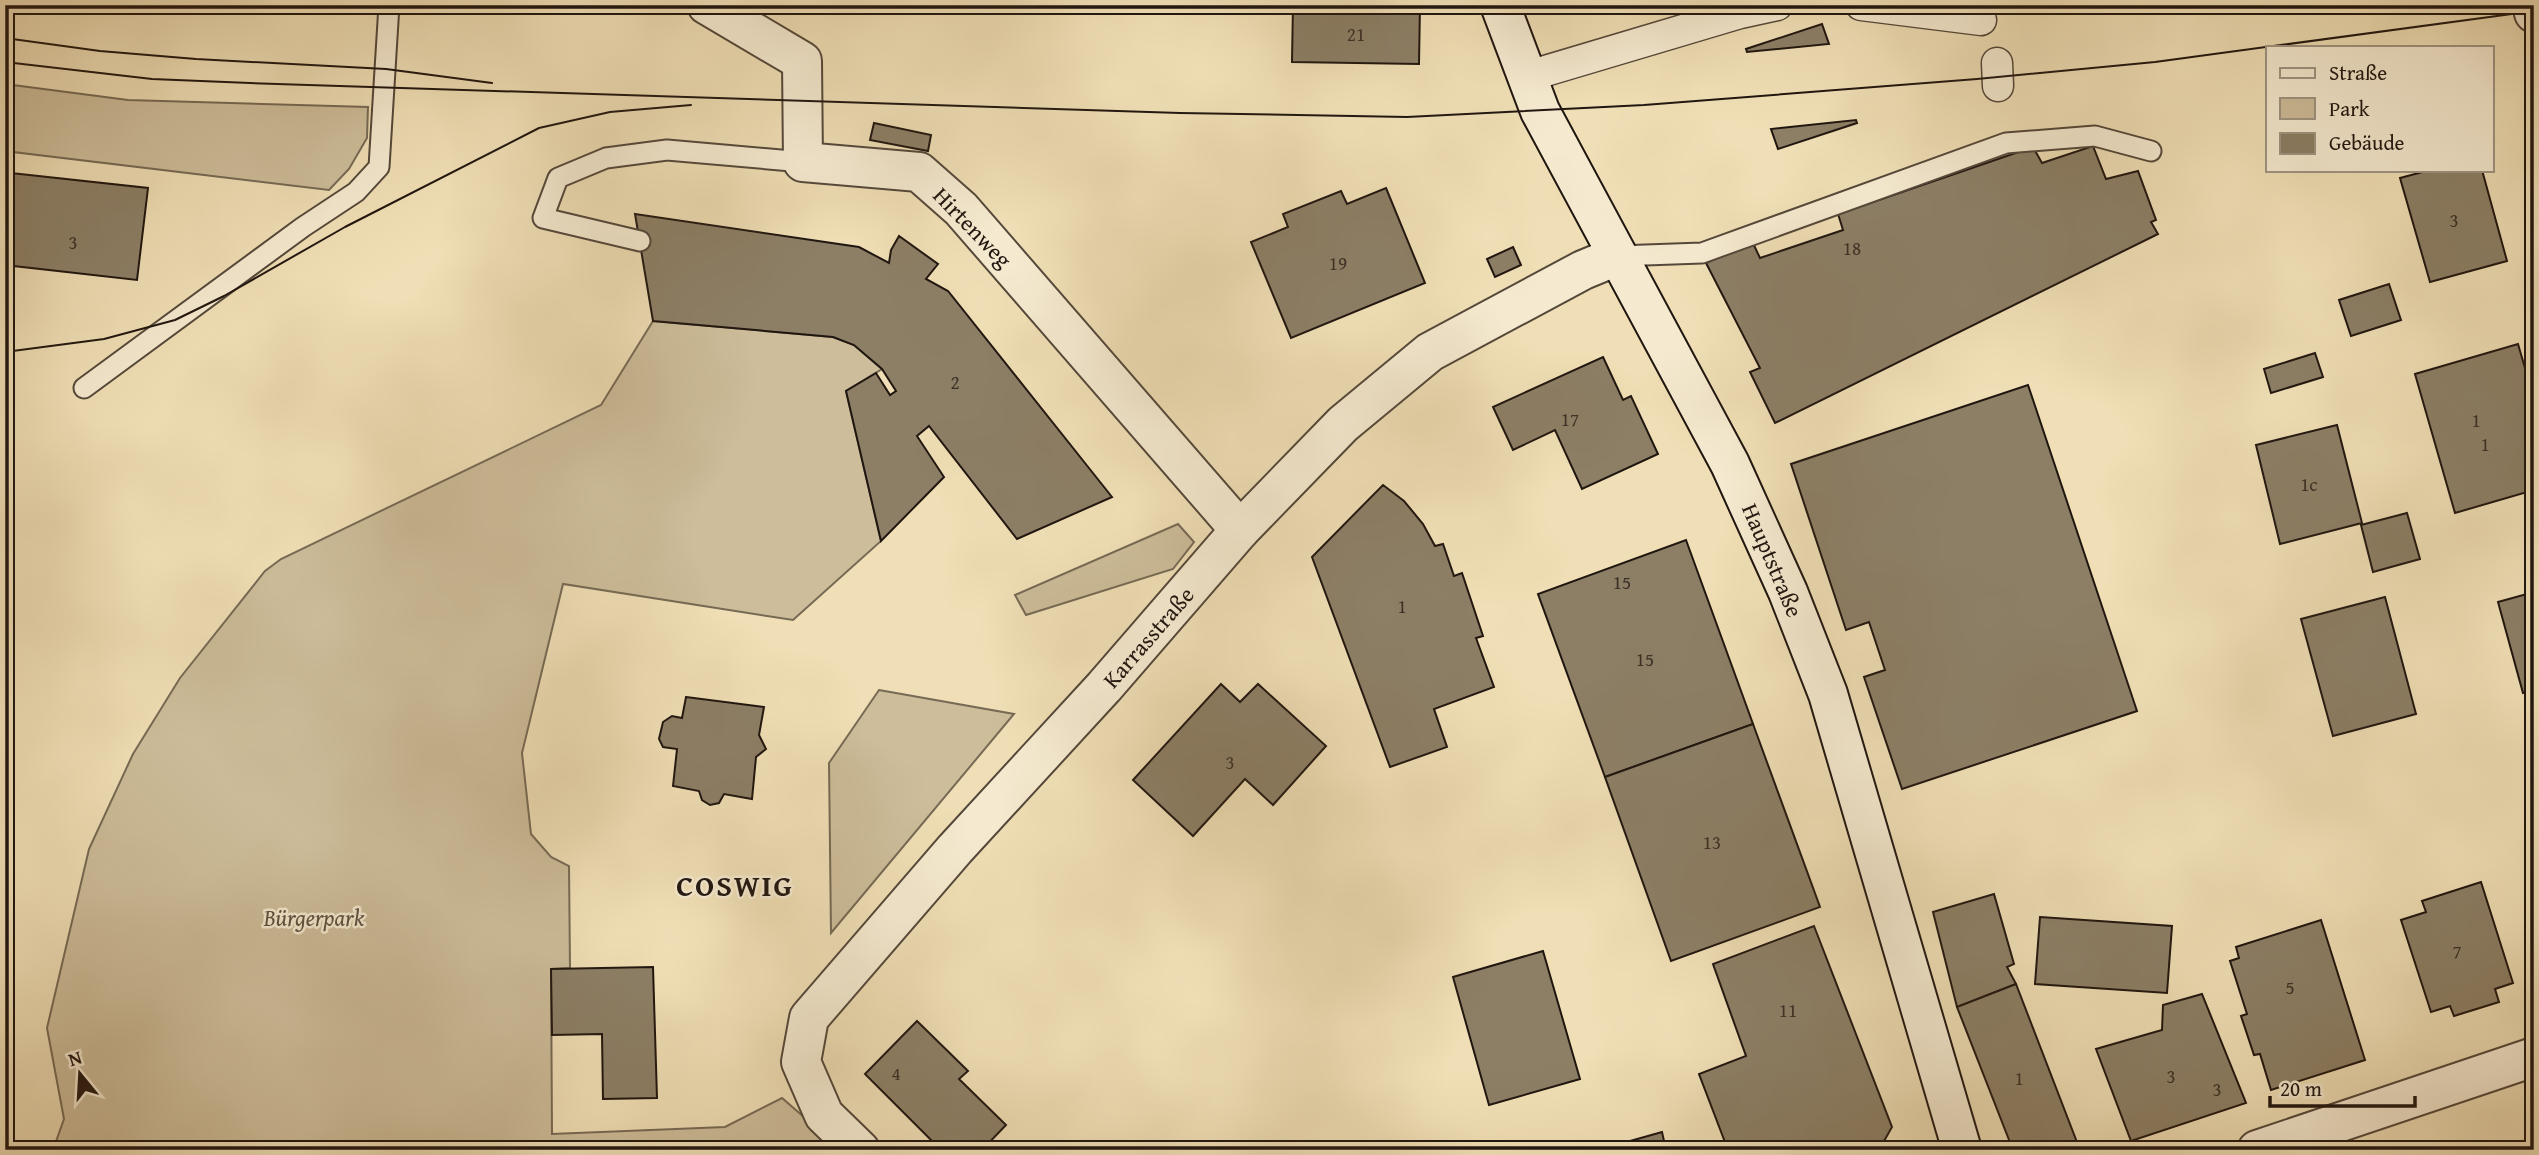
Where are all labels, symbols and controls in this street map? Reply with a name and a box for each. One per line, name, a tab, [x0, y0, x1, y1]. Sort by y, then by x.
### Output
house number: 21	[1347, 20, 1365, 48]
legend	[2266, 46, 2494, 172]
text: Straße	[2329, 57, 2387, 88]
text: Park	[2329, 93, 2370, 124]
text: Gebäude	[2329, 127, 2405, 158]
street label: Hirtenweg	[926, 179, 1020, 275]
house number: 3	[2449, 206, 2459, 234]
house number: 3	[68, 228, 78, 256]
house number: 18	[1843, 234, 1861, 262]
house number: 19	[1329, 249, 1347, 277]
house number: 2	[950, 368, 960, 396]
house number: 17	[1561, 405, 1579, 433]
house number: 1	[2471, 406, 2481, 434]
house number: 1	[2480, 430, 2490, 458]
house number: 1c	[2300, 470, 2318, 498]
street label: Hauptstraße	[1734, 498, 1812, 622]
house number: 15	[1613, 568, 1631, 596]
street label: Karrasstraße	[1095, 579, 1201, 695]
house number: 1	[1397, 592, 1407, 620]
house number: 15	[1636, 645, 1654, 673]
house number: 3	[1225, 748, 1235, 776]
house number: 13	[1703, 828, 1721, 856]
district label: COSWIG	[676, 863, 794, 907]
park label: Bürgerpark	[263, 901, 365, 934]
house number: 7	[2452, 937, 2462, 965]
house number: 5	[2285, 973, 2295, 1001]
house number: 11	[1779, 996, 1797, 1024]
north arrow	[46, 1040, 116, 1110]
text: N	[64, 1042, 85, 1073]
house number: 4	[891, 1059, 901, 1087]
house number: 3	[2166, 1062, 2176, 1090]
house number: 1	[2014, 1064, 2024, 1092]
scale bar	[2270, 1064, 2415, 1108]
text: 20 m	[2280, 1073, 2322, 1104]
house number: 3	[2212, 1075, 2222, 1103]

